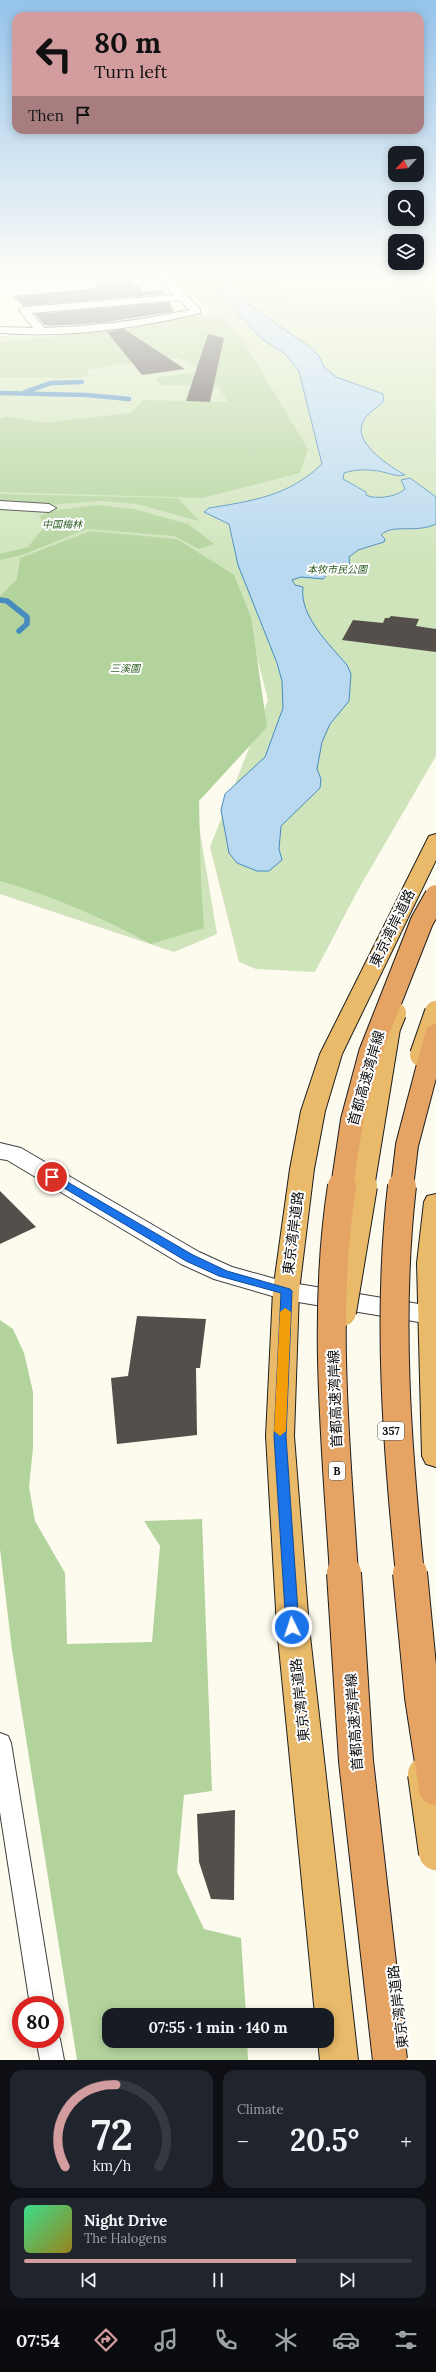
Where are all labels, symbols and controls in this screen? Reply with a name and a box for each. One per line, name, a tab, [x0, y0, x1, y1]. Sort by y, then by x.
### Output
text: 80 m	[94, 25, 161, 61]
icon: left	[28, 28, 80, 80]
text: Turn left	[94, 60, 167, 83]
icon: arrive	[72, 104, 94, 126]
text: Then	[28, 106, 64, 125]
north arrow	[388, 146, 424, 182]
map controls	[388, 146, 424, 270]
button: search	[388, 190, 424, 226]
button: layers	[388, 234, 424, 270]
park label: 中国梅林	[42, 518, 83, 531]
park label: 本牧市民公園	[307, 563, 369, 576]
park label: 三溪園	[110, 662, 142, 675]
street label: 東京湾岸道路	[365, 886, 419, 970]
street label: 首都高速湾岸線	[344, 1028, 388, 1128]
pin	[35, 1160, 69, 1194]
icon: arrive	[41, 1166, 63, 1188]
street label: 東京湾岸道路	[279, 1190, 307, 1276]
street label: 首都高速湾岸線	[324, 1350, 346, 1448]
road number: 357	[378, 1422, 404, 1440]
road number: B	[329, 1462, 345, 1480]
position arrow	[271, 1606, 313, 1648]
street label: 東京湾岸道路	[287, 1657, 313, 1743]
street label: 首都高速湾岸線	[342, 1672, 366, 1772]
street label: 東京湾岸道路	[384, 1964, 412, 2050]
speed limit sign: 80	[12, 1996, 64, 2048]
text: 07:55 · 1 min · 140 m	[149, 2018, 287, 2037]
text: Climate	[237, 2101, 284, 2118]
text: 72	[91, 2108, 132, 2161]
text: 20.5°	[290, 2121, 359, 2159]
text: −	[237, 2127, 249, 2155]
text: +	[400, 2127, 412, 2155]
text: km/h	[92, 2157, 131, 2176]
text: Night Drive	[84, 2211, 167, 2230]
text: The Halogens	[84, 2230, 167, 2247]
icon: previous	[78, 2269, 100, 2291]
icon: pause	[207, 2269, 229, 2291]
icon: next	[336, 2269, 358, 2291]
icon: directions	[92, 2326, 120, 2354]
icon: music	[152, 2326, 180, 2354]
icon: phone	[212, 2326, 240, 2354]
icon: climate	[272, 2326, 300, 2354]
icon: car	[332, 2326, 360, 2354]
icon: filters	[392, 2326, 420, 2354]
text: 07:54	[16, 2329, 60, 2352]

